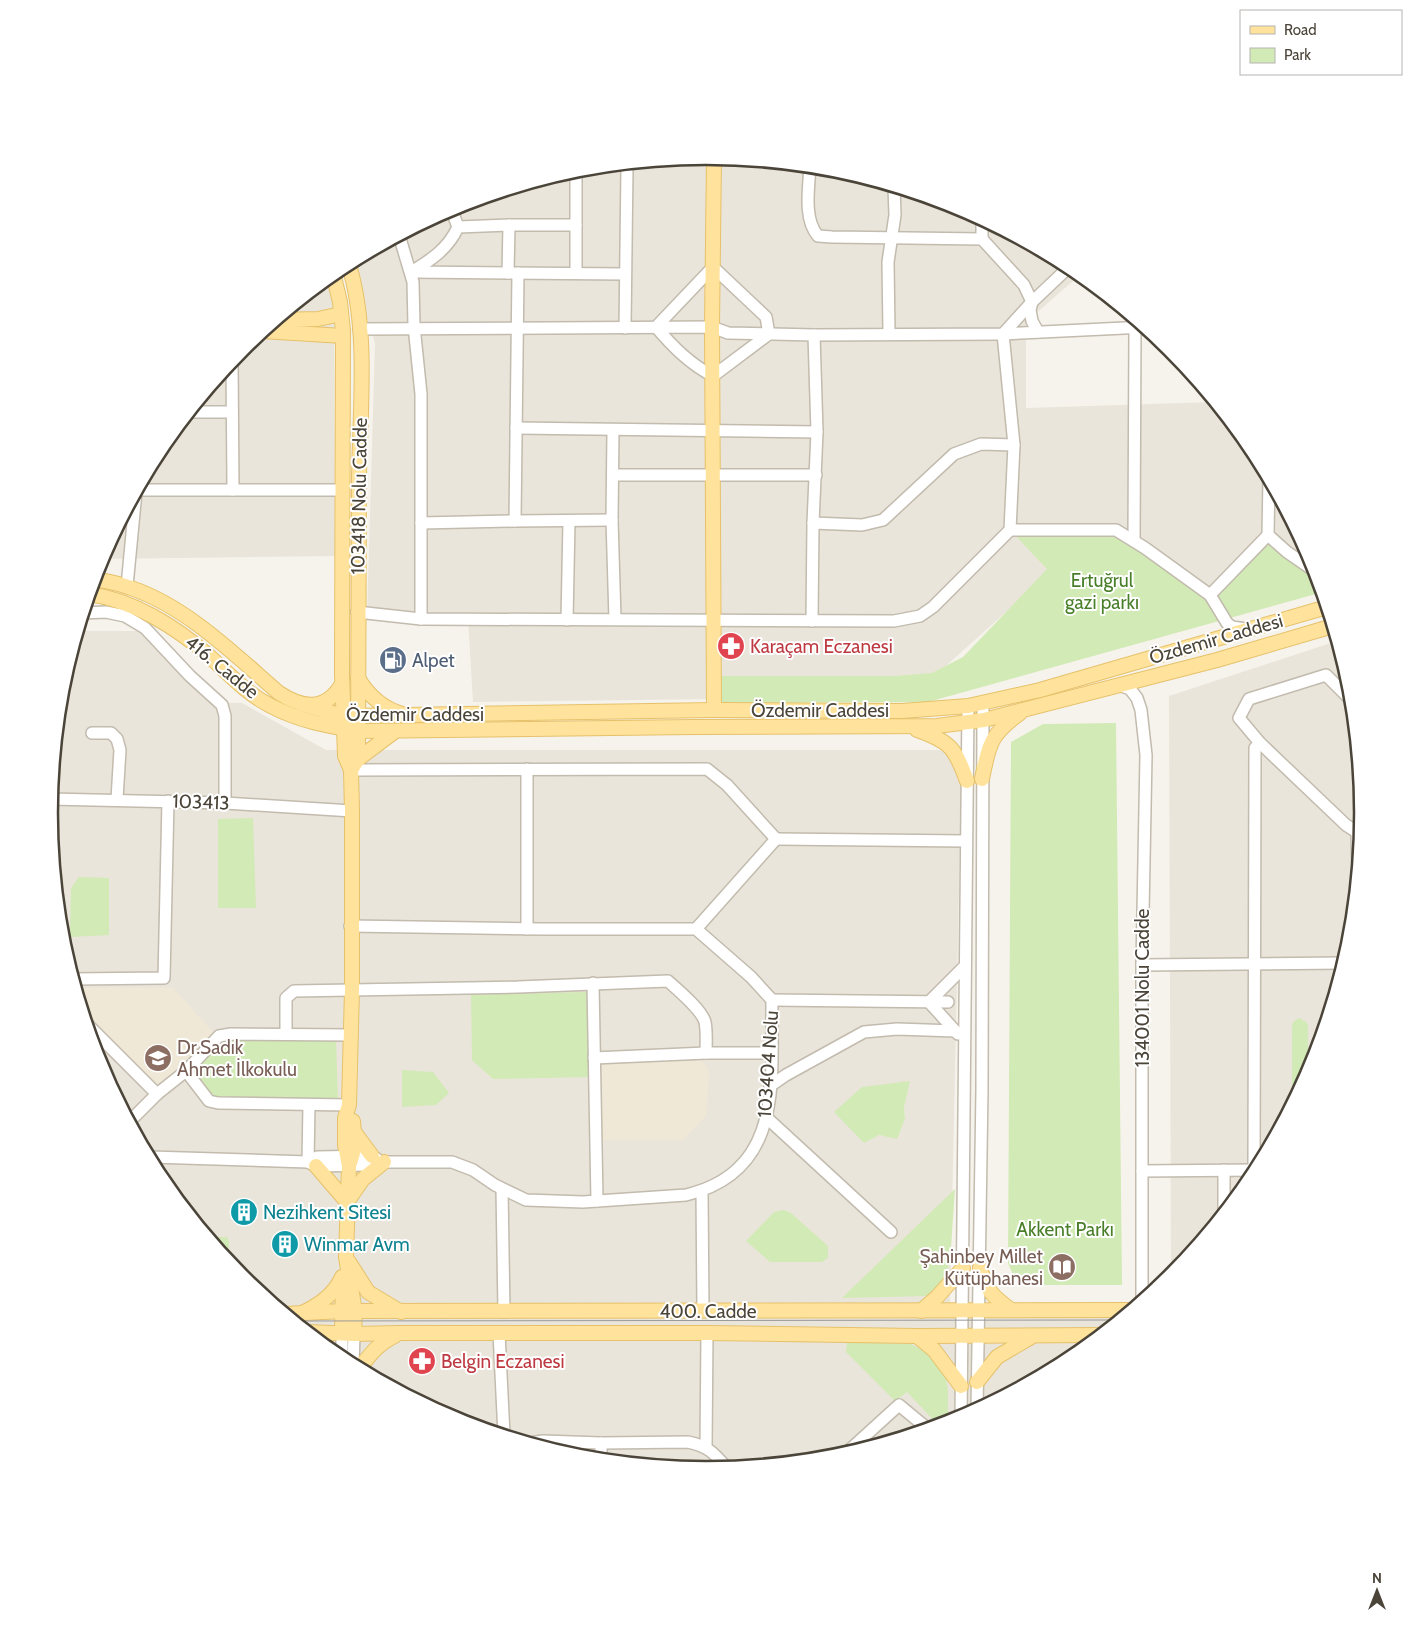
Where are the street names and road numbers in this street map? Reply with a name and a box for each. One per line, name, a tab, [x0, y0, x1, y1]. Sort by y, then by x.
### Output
street label: 103418 Nolu Cadde	[346, 417, 372, 575]
street label: Özdemir Caddesi	[1146, 609, 1286, 669]
street label: 416. Cadde	[181, 630, 264, 704]
street label: Özdemir Caddesi	[751, 699, 889, 722]
street label: Özdemir Caddesi	[346, 703, 484, 726]
street label: 103413	[172, 790, 230, 814]
street label: 134001 Nolu Cadde	[1131, 909, 1154, 1067]
street label: 103404 Nolu	[753, 1010, 783, 1118]
street label: 400. Cadde	[659, 1300, 757, 1323]

